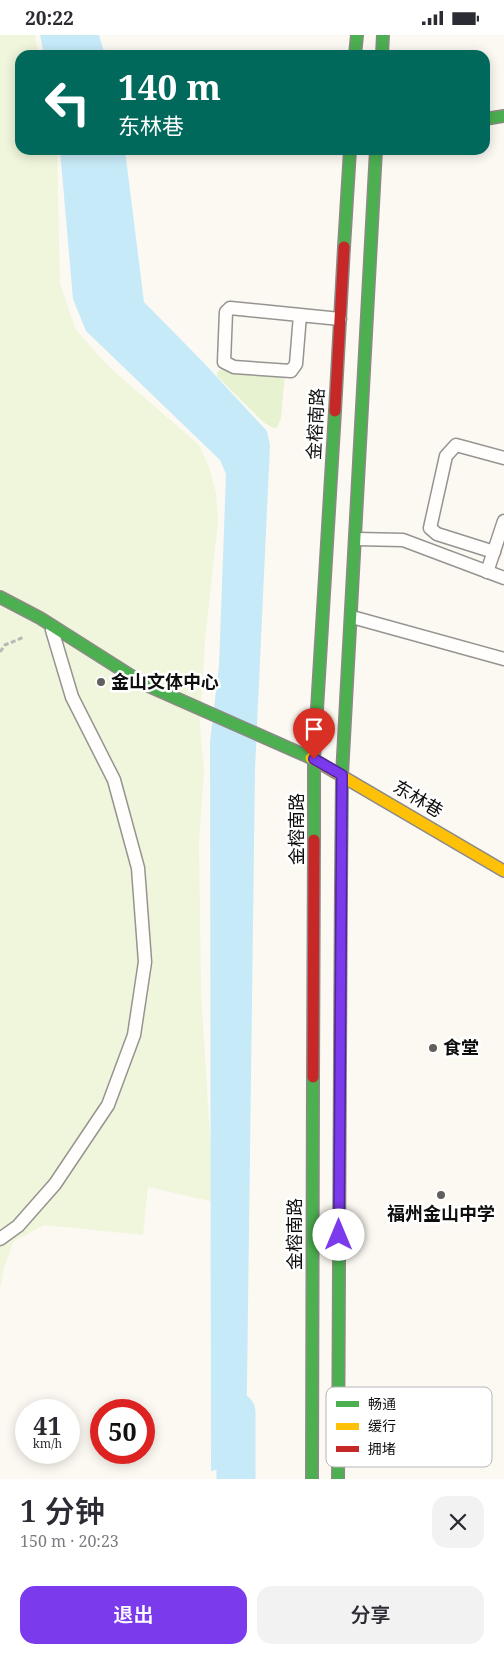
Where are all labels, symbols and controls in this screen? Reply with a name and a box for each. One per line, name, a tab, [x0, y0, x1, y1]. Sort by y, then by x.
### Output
text: 20:22	[25, 5, 74, 31]
text: 140 m	[118, 63, 221, 110]
icon: left	[35, 70, 100, 135]
text: 东林巷	[118, 110, 184, 140]
street label: 金榕南路	[301, 387, 329, 461]
place label: 金山文体中心	[111, 669, 219, 693]
marker: 金山文体中心	[95, 676, 107, 688]
pin	[293, 708, 335, 759]
icon: arrive	[300, 715, 328, 743]
street label: 东林巷	[389, 774, 448, 822]
street label: 金榕南路	[284, 793, 308, 865]
place label: 食堂	[443, 1035, 479, 1059]
marker: 食堂	[427, 1042, 439, 1054]
marker: 福州金山中学	[435, 1189, 447, 1201]
street label: 金榕南路	[282, 1198, 306, 1270]
place label: 福州金山中学	[387, 1201, 495, 1225]
position arrow	[312, 1208, 364, 1260]
legend	[326, 1387, 492, 1467]
text: 畅通	[368, 1394, 396, 1413]
speed limit sign: 50	[90, 1399, 155, 1464]
text: 41	[33, 1408, 62, 1442]
text: 缓行	[368, 1416, 396, 1435]
text: km/h	[33, 1435, 62, 1452]
text: 拥堵	[368, 1439, 396, 1458]
text: 1 分钟	[20, 1490, 105, 1531]
button: close	[432, 1496, 484, 1548]
text: 150 m · 20:23	[20, 1530, 119, 1552]
button: 退出	[20, 1586, 247, 1644]
button: 分享	[257, 1586, 484, 1644]

